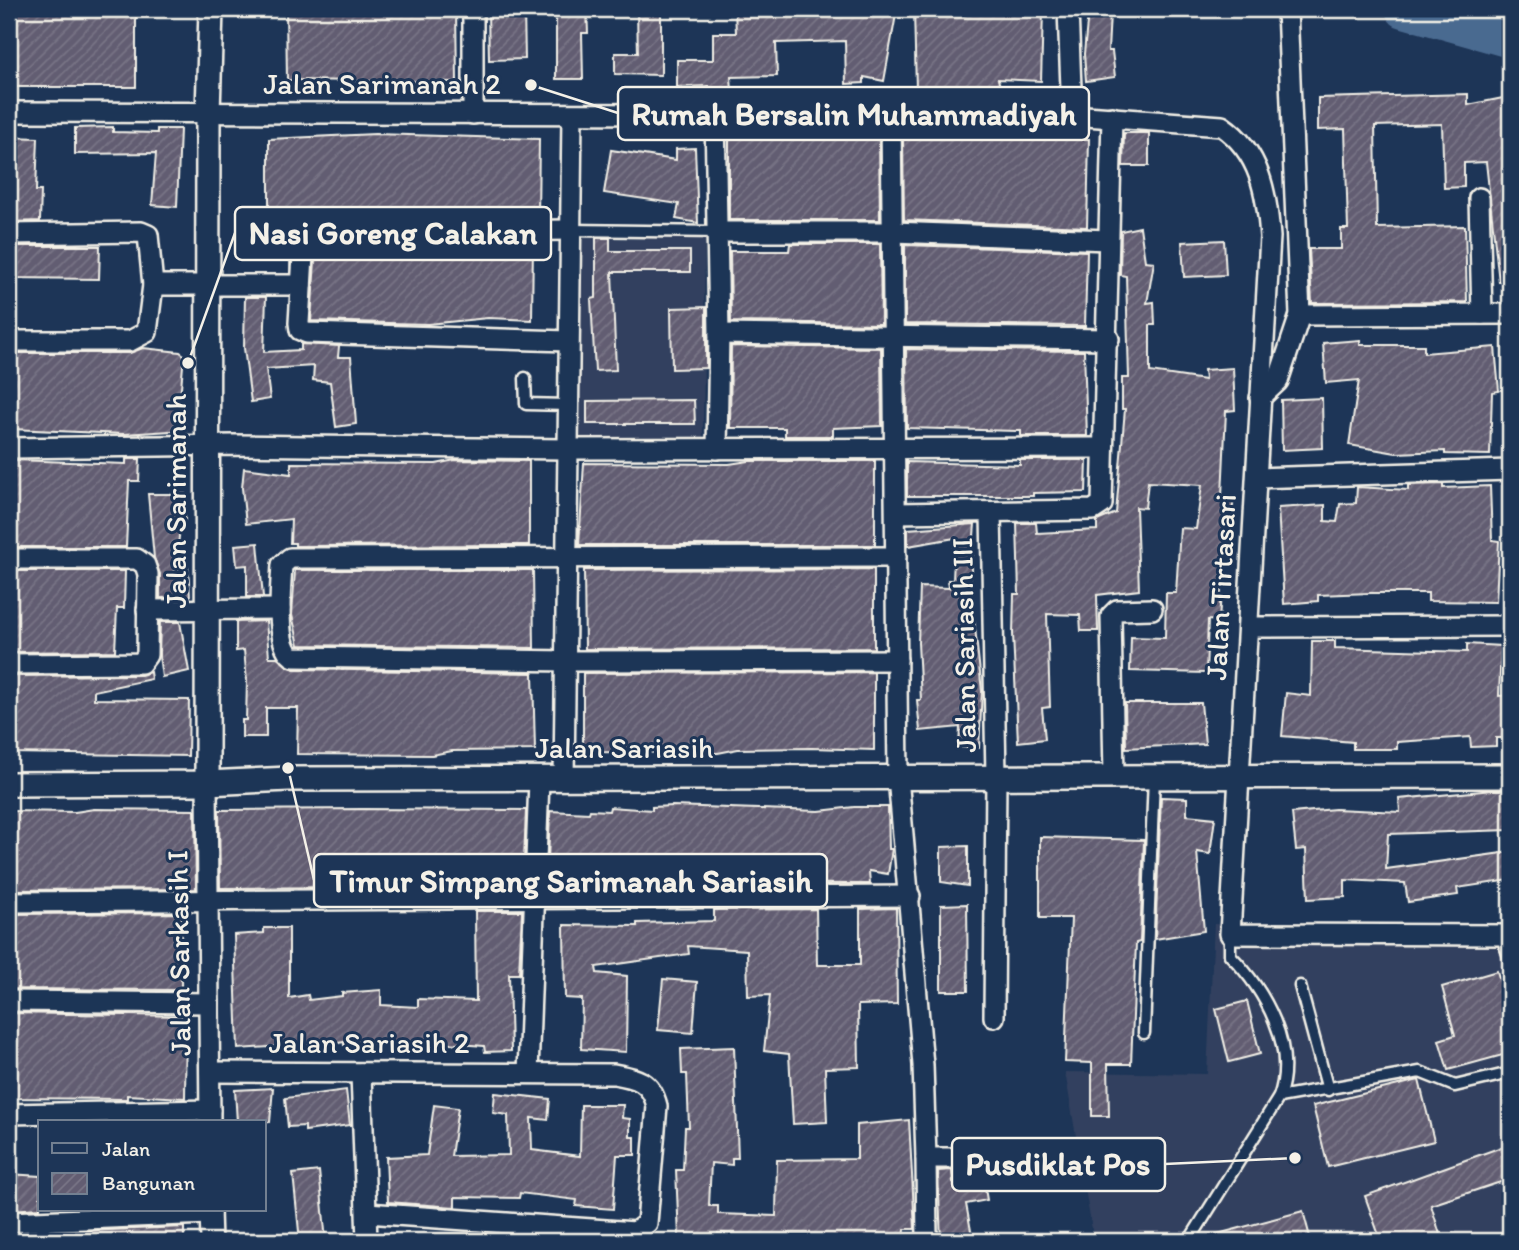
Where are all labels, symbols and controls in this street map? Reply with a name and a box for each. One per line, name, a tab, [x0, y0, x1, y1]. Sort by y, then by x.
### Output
street label: Jalan Sarimanah 2	[263, 65, 501, 102]
callout: Rumah Bersalin Muhammadiyah	[618, 87, 1089, 140]
text: Rumah Bersalin Muhammadiyah	[632, 95, 1077, 133]
callout: Nasi Goreng Calakan	[235, 207, 551, 260]
text: Nasi Goreng Calakan	[249, 214, 538, 252]
street label: Jalan Sarimanah	[157, 393, 194, 609]
street label: Jalan Tirtasari	[1197, 493, 1244, 681]
street label: Jalan Sariasih III	[943, 537, 984, 753]
street label: Jalan Sariasih	[535, 729, 713, 766]
street label: Jalan Sarkasih I	[158, 850, 199, 1056]
callout: Timur Simpang Sarimanah Sariasih	[314, 854, 827, 907]
text: Timur Simpang Sarimanah Sariasih	[329, 862, 813, 900]
street label: Jalan Sariasih 2	[268, 1024, 470, 1061]
legend	[38, 1120, 266, 1212]
text: Jalan	[102, 1136, 150, 1161]
callout: Pusdiklat Pos	[952, 1138, 1165, 1191]
text: Pusdiklat Pos	[966, 1145, 1151, 1183]
text: Bangunan	[102, 1170, 195, 1195]

